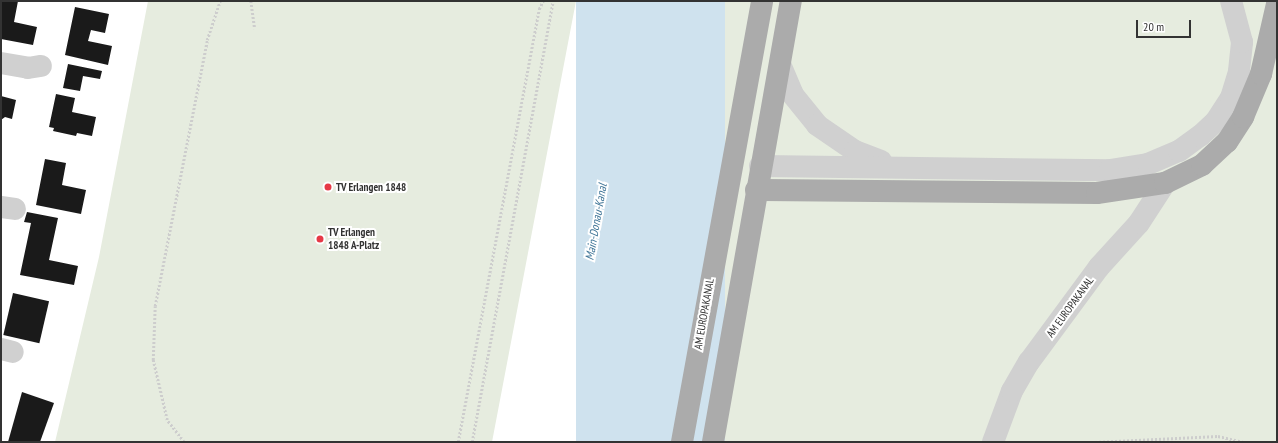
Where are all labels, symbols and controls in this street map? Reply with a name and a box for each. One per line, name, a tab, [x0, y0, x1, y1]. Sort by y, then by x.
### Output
scale bar	[1138, 12, 1193, 38]
text: 20 m	[1143, 19, 1164, 34]
place label: TV Erlangen 1848	[336, 180, 407, 194]
marker: TV Erlangen 1848	[323, 182, 333, 192]
water label: Main-Donau-Kanal	[582, 183, 610, 261]
place label: TV Erlangen 1848 A-Platz	[328, 226, 380, 252]
marker: TV Erlangen 1848 A-Platz	[315, 234, 325, 244]
street label: AM EUROPAKANAL	[1044, 274, 1096, 340]
street label: AM EUROPAKANAL	[691, 278, 717, 350]

